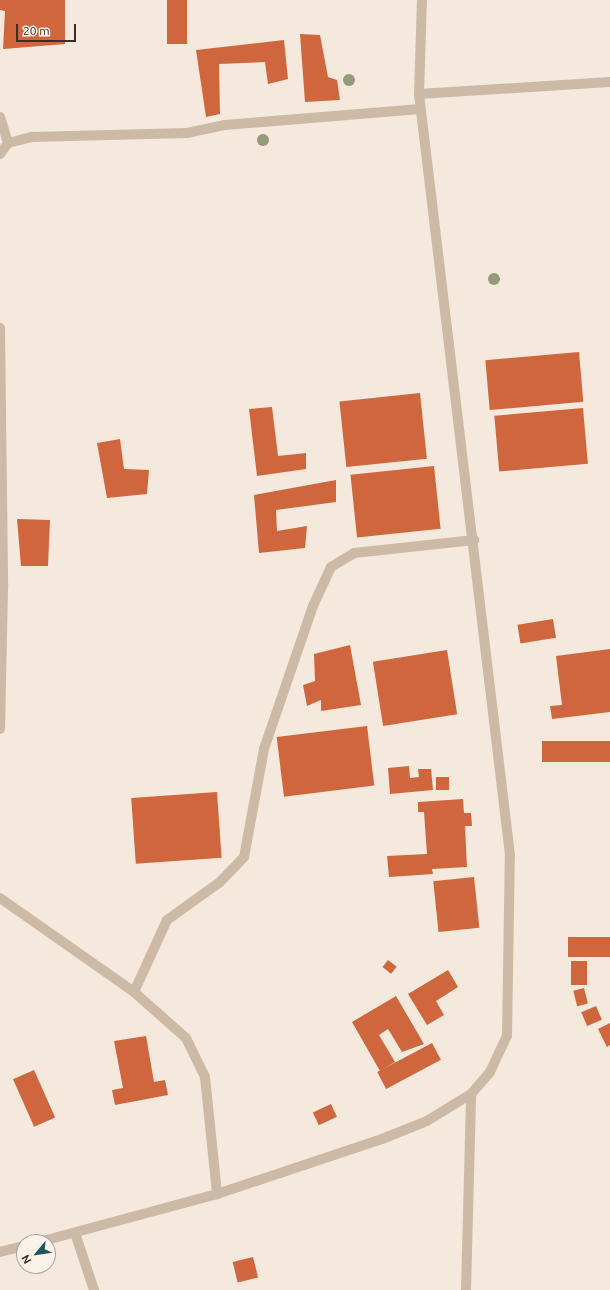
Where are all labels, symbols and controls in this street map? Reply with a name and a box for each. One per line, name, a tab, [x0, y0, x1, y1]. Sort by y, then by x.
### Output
scale bar	[18, 16, 78, 42]
text: 20 m	[23, 24, 50, 37]
north arrow	[16, 1234, 56, 1274]
text: N	[19, 1253, 34, 1266]

